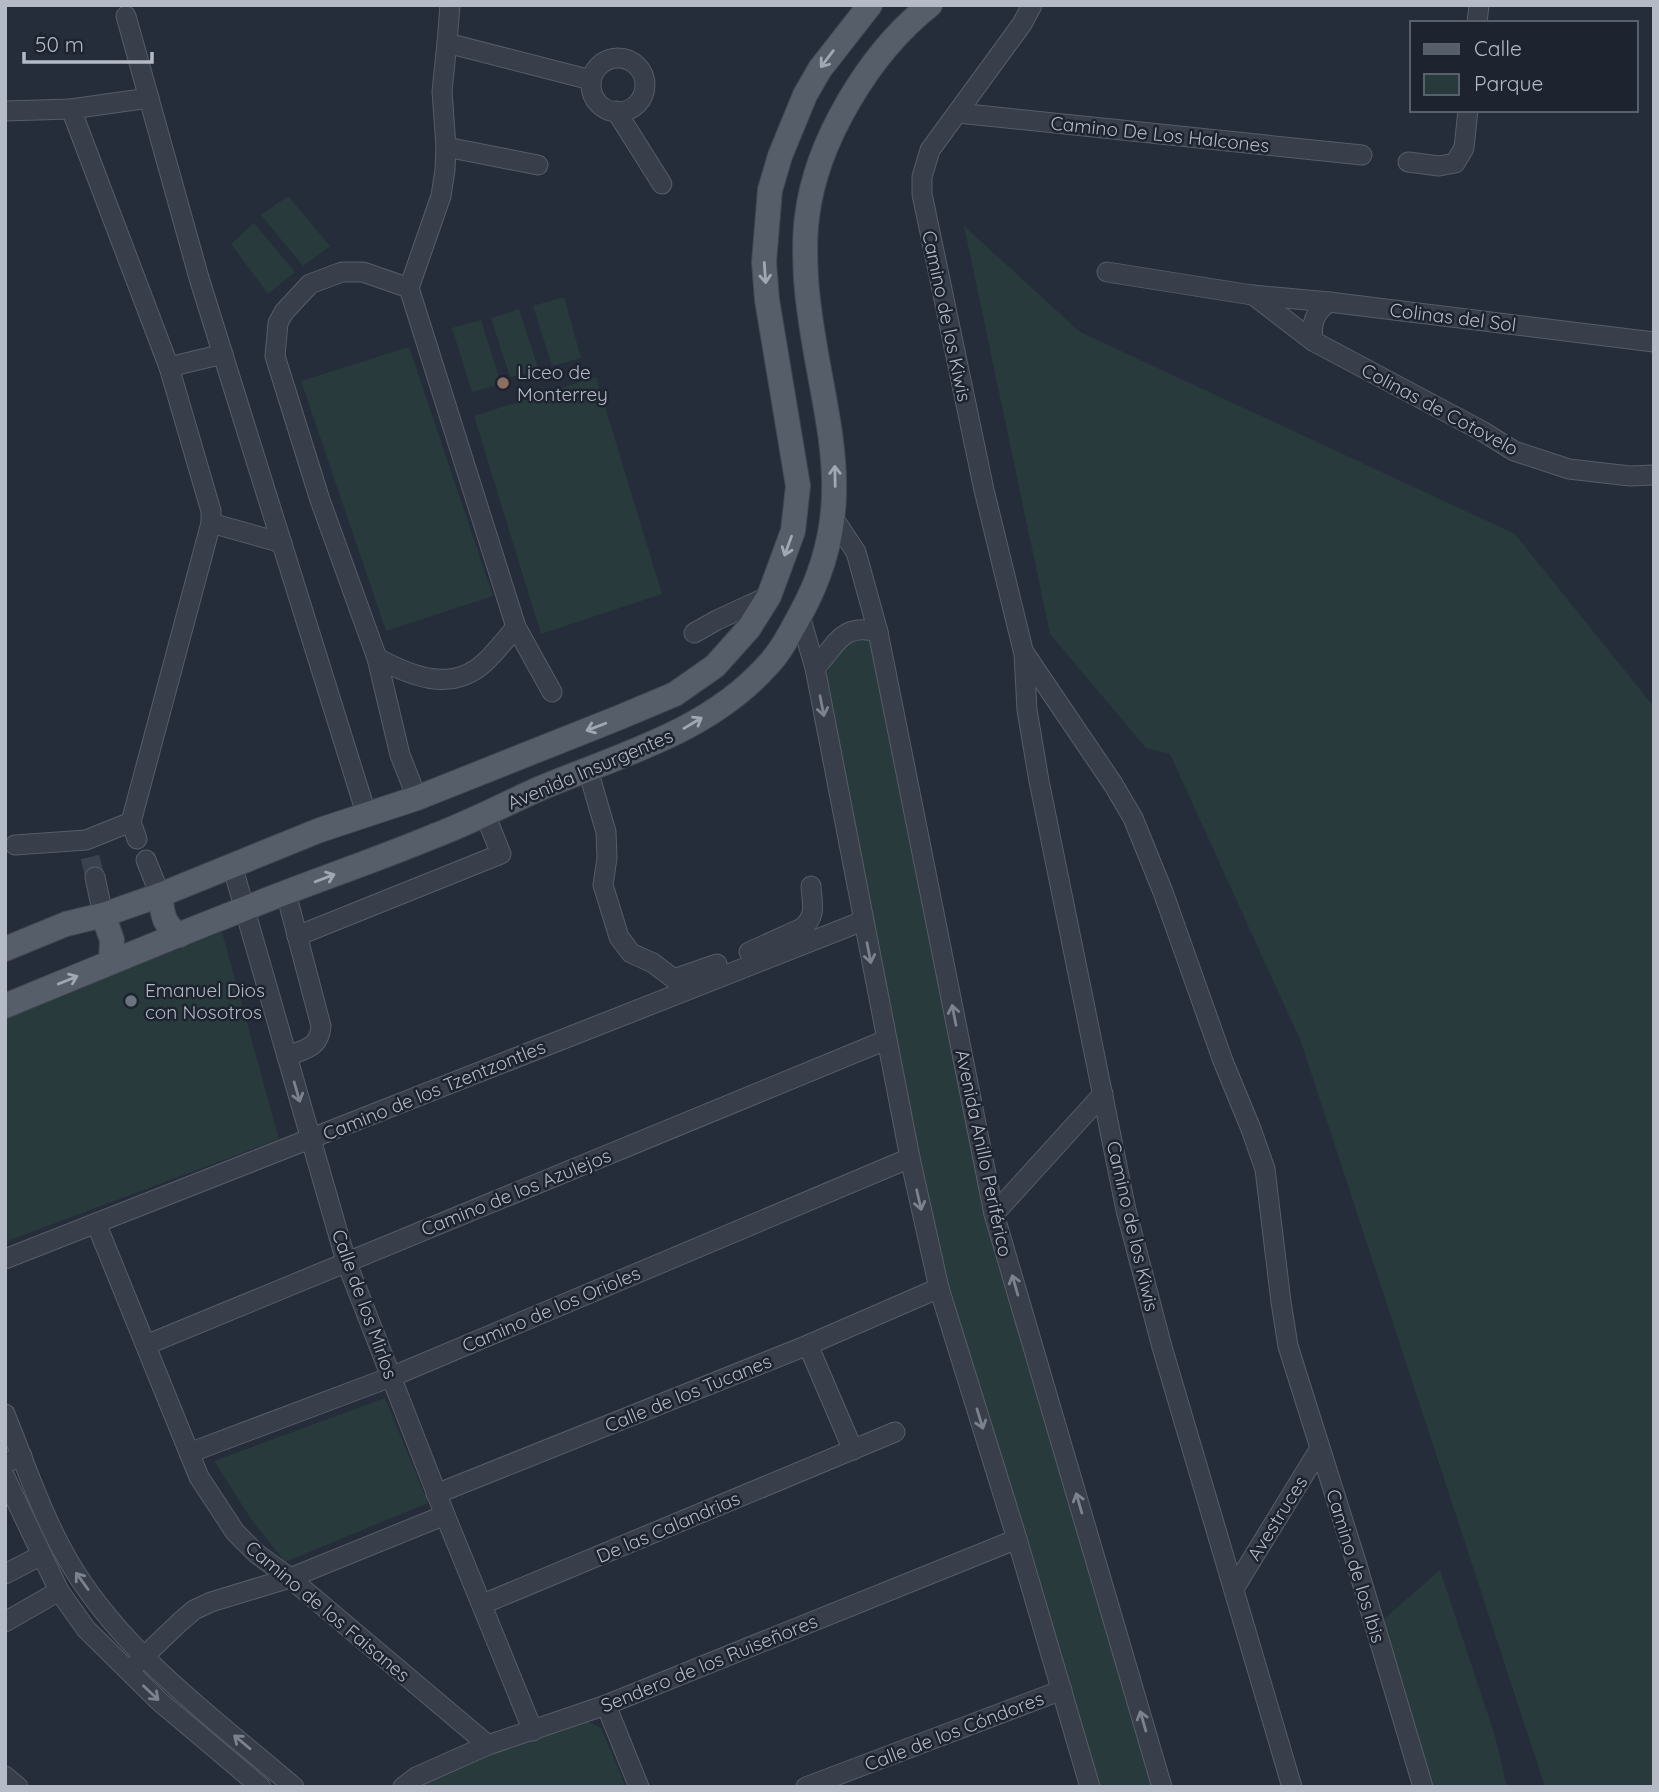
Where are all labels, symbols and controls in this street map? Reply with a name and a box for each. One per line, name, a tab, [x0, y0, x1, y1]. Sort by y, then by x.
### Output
scale bar	[24, 21, 152, 65]
legend	[1410, 21, 1638, 112]
text: 50 m	[35, 31, 84, 57]
text: Calle	[1474, 35, 1522, 61]
one-way arrow	[820, 49, 835, 68]
text: Parque	[1474, 70, 1543, 96]
street label: Camino De Los Halcones	[1049, 111, 1271, 157]
street label: Camino de los Kiwis	[917, 228, 977, 404]
one-way arrow	[759, 261, 772, 284]
street label: Colinas del Sol	[1388, 297, 1518, 337]
street label: Colinas de Cotovelo	[1357, 357, 1523, 461]
place label: Liceo de Monterrey	[517, 360, 608, 406]
marker: Liceo de Monterrey	[495, 375, 511, 391]
one-way arrow	[828, 465, 842, 488]
one-way arrow	[780, 535, 793, 556]
one-way arrow	[815, 694, 829, 717]
one-way arrow	[682, 716, 702, 730]
one-way arrow	[586, 721, 607, 734]
street label: Avenida Insurgentes	[504, 723, 676, 815]
one-way arrow	[314, 870, 336, 883]
one-way arrow	[863, 941, 876, 964]
one-way arrow	[57, 973, 79, 986]
place label: Emanuel Dios con Nosotros	[145, 978, 265, 1024]
marker: Emanuel Dios con Nosotros	[123, 993, 139, 1009]
one-way arrow	[947, 1004, 961, 1027]
street label: Camino de los Tzentzontles	[319, 1034, 549, 1146]
street label: Avenida Anillo Periférico	[950, 1047, 1018, 1259]
one-way arrow	[291, 1081, 304, 1103]
street label: Camino de los Kiwis	[1102, 1138, 1164, 1314]
street label: Camino de los Azulejos	[417, 1143, 615, 1241]
one-way arrow	[913, 1188, 926, 1211]
street label: Calle de los Mirlos	[327, 1226, 403, 1382]
street label: Camino de los Orioles	[458, 1261, 644, 1357]
one-way arrow	[1007, 1274, 1020, 1296]
street label: Calle de los Tucanes	[601, 1349, 775, 1437]
one-way arrow	[974, 1408, 987, 1430]
street label: Avestruces	[1242, 1471, 1313, 1565]
street label: De las Calandrias	[593, 1486, 744, 1568]
street label: Camino de los Ibis	[1321, 1486, 1391, 1646]
one-way arrow	[1071, 1492, 1084, 1514]
street label: Camino de los Faisanes	[241, 1535, 415, 1687]
one-way arrow	[75, 1572, 90, 1591]
street label: Sendero de los Ruiseñores	[597, 1608, 821, 1717]
one-way arrow	[142, 1685, 159, 1702]
street label: Calle de los Cóndores	[861, 1686, 1047, 1776]
one-way arrow	[1136, 1710, 1149, 1733]
one-way arrow	[233, 1735, 251, 1750]

